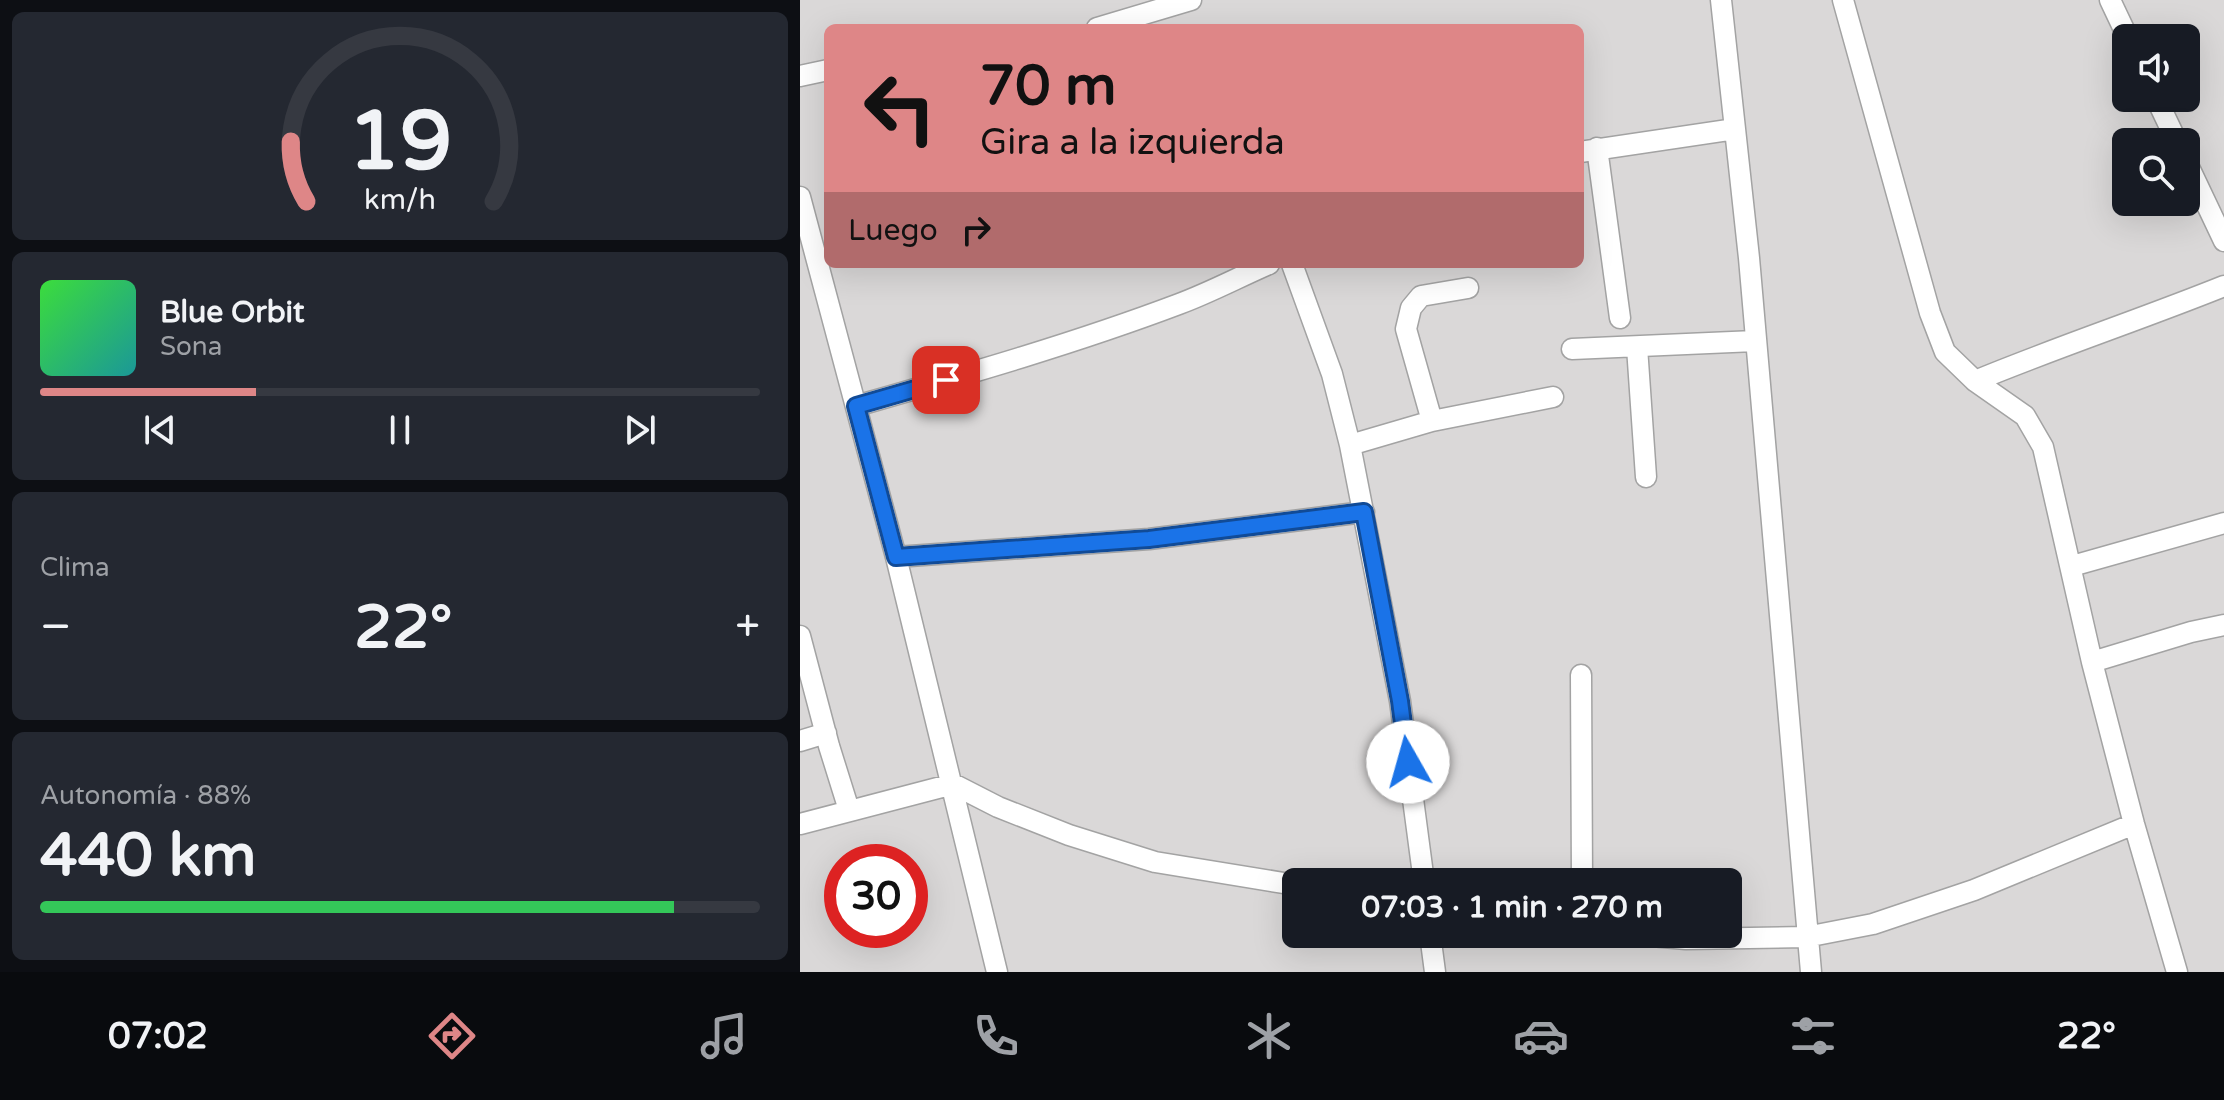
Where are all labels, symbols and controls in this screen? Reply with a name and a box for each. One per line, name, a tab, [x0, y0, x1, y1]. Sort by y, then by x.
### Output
map controls	[2112, 24, 2200, 216]
button: sound	[2112, 24, 2200, 112]
text: 70 m	[980, 53, 1116, 120]
icon: left	[848, 56, 952, 160]
text: 19	[348, 92, 452, 192]
text: Gira a la izquierda	[980, 121, 1285, 164]
button: search	[2112, 128, 2200, 216]
text: km/h	[364, 183, 436, 217]
icon: right	[954, 208, 998, 252]
text: Luego	[848, 212, 938, 249]
text: Blue Orbit	[160, 294, 305, 331]
text: Sona	[160, 331, 222, 362]
pin	[912, 346, 980, 414]
icon: arrive	[924, 358, 968, 402]
icon: previous	[138, 408, 182, 452]
icon: pause	[378, 408, 422, 452]
icon: next	[618, 408, 662, 452]
text: Clima	[40, 552, 110, 583]
text: 22°	[354, 592, 452, 664]
text: −	[40, 601, 71, 654]
text: +	[735, 601, 760, 654]
position arrow	[1366, 720, 1450, 804]
text: Autonomía · 88%	[40, 780, 251, 811]
text: 440 km	[40, 820, 256, 892]
speed limit sign: 30	[824, 844, 928, 948]
text: 07:03 · 1 min · 270 m	[1361, 889, 1663, 926]
icon: directions	[424, 1008, 480, 1064]
icon: music	[696, 1008, 752, 1064]
icon: phone	[968, 1008, 1024, 1064]
icon: climate	[1241, 1008, 1297, 1064]
icon: car	[1513, 1008, 1569, 1064]
icon: filters	[1785, 1008, 1841, 1064]
text: 07:02	[108, 1015, 208, 1058]
text: 22°	[2057, 1015, 2116, 1058]

